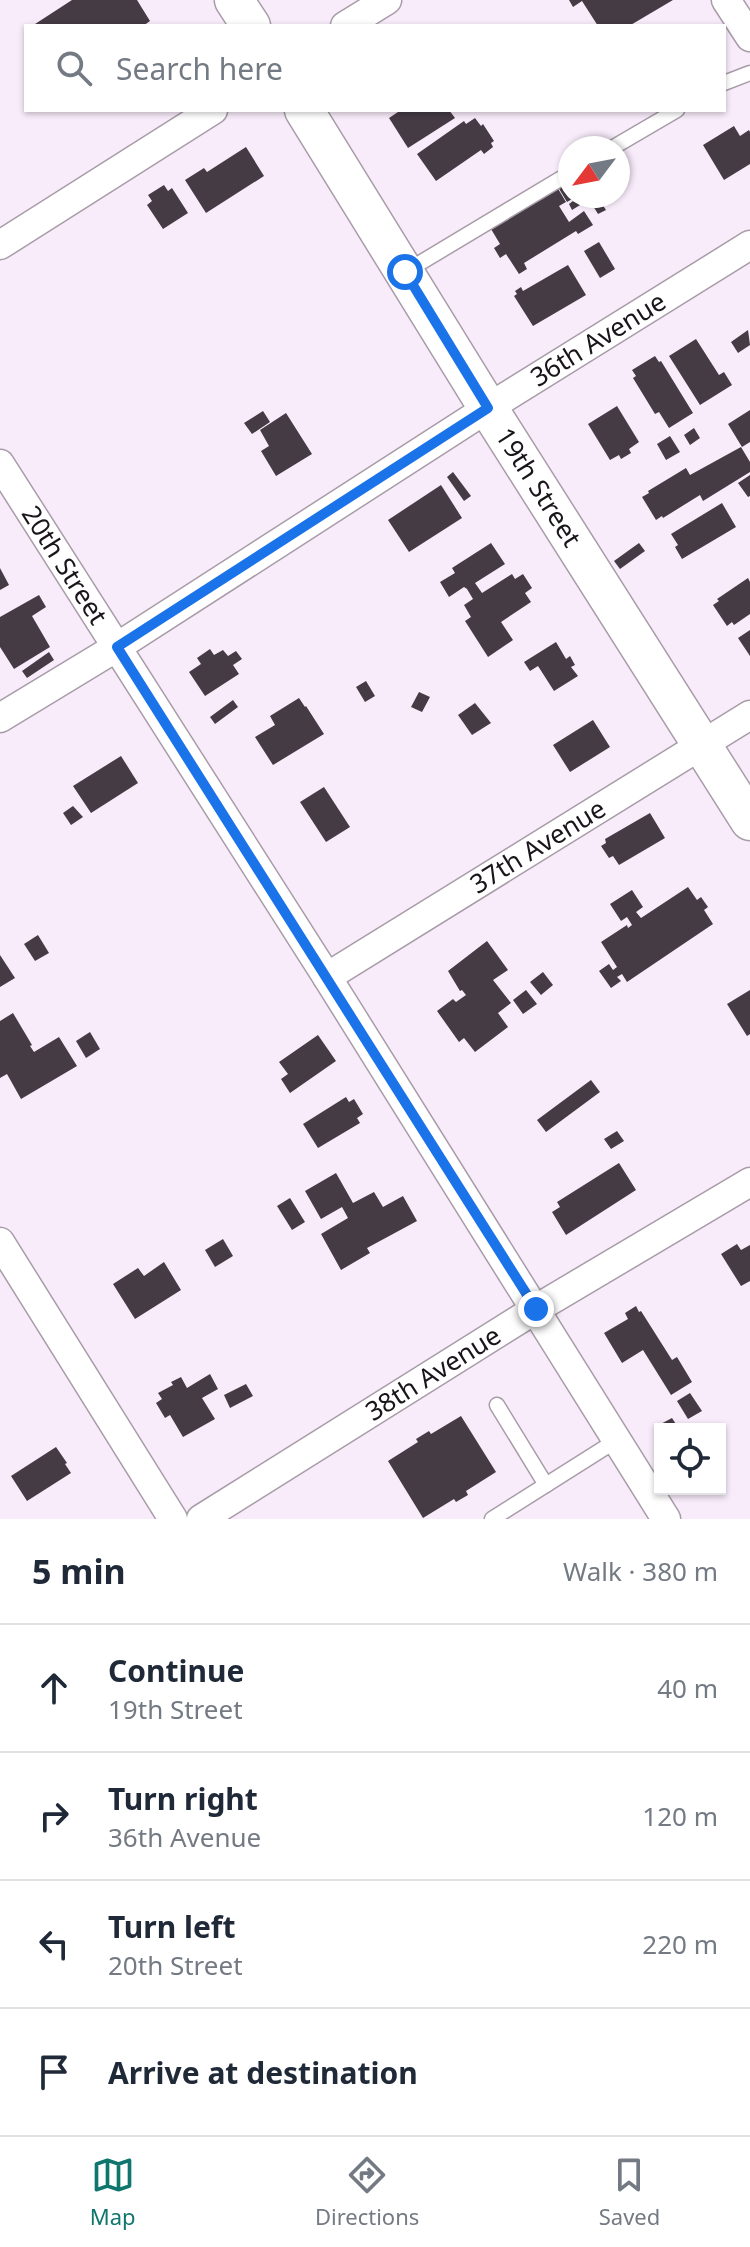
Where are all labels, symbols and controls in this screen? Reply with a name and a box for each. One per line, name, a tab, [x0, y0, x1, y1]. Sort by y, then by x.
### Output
search box	[24, 24, 726, 112]
icon: search	[52, 46, 96, 90]
text: Search here	[116, 48, 283, 89]
north arrow	[558, 136, 630, 208]
route start	[387, 254, 423, 290]
street label: 36th Avenue	[523, 283, 672, 394]
street label: 19th Street	[488, 420, 590, 553]
street label: 20th Street	[14, 498, 117, 631]
street label: 37th Avenue	[463, 790, 612, 901]
route end	[518, 1291, 554, 1327]
street label: 38th Avenue	[358, 1317, 507, 1429]
map controls	[654, 1423, 726, 1495]
button: locate	[654, 1423, 726, 1495]
text: 5 min	[32, 1548, 126, 1594]
text: Walk · 380 m	[563, 1553, 718, 1589]
text: Continue	[108, 1650, 244, 1691]
icon: ahead	[32, 1666, 76, 1710]
text: 40 m	[657, 1670, 718, 1706]
text: 19th Street	[108, 1691, 243, 1727]
text: Turn right	[108, 1778, 258, 1819]
icon: right	[32, 1794, 76, 1838]
text: 120 m	[642, 1798, 718, 1834]
text: 36th Avenue	[108, 1819, 261, 1855]
text: Turn left	[108, 1906, 236, 1947]
icon: left	[32, 1922, 76, 1966]
text: 220 m	[642, 1926, 718, 1962]
text: 20th Street	[108, 1947, 243, 1983]
icon: arrive	[32, 2050, 76, 2094]
text: Arrive at destination	[108, 2052, 418, 2093]
tab: Map	[90, 2153, 136, 2231]
tab: Directions	[315, 2153, 419, 2231]
tab: Saved	[599, 2153, 660, 2231]

